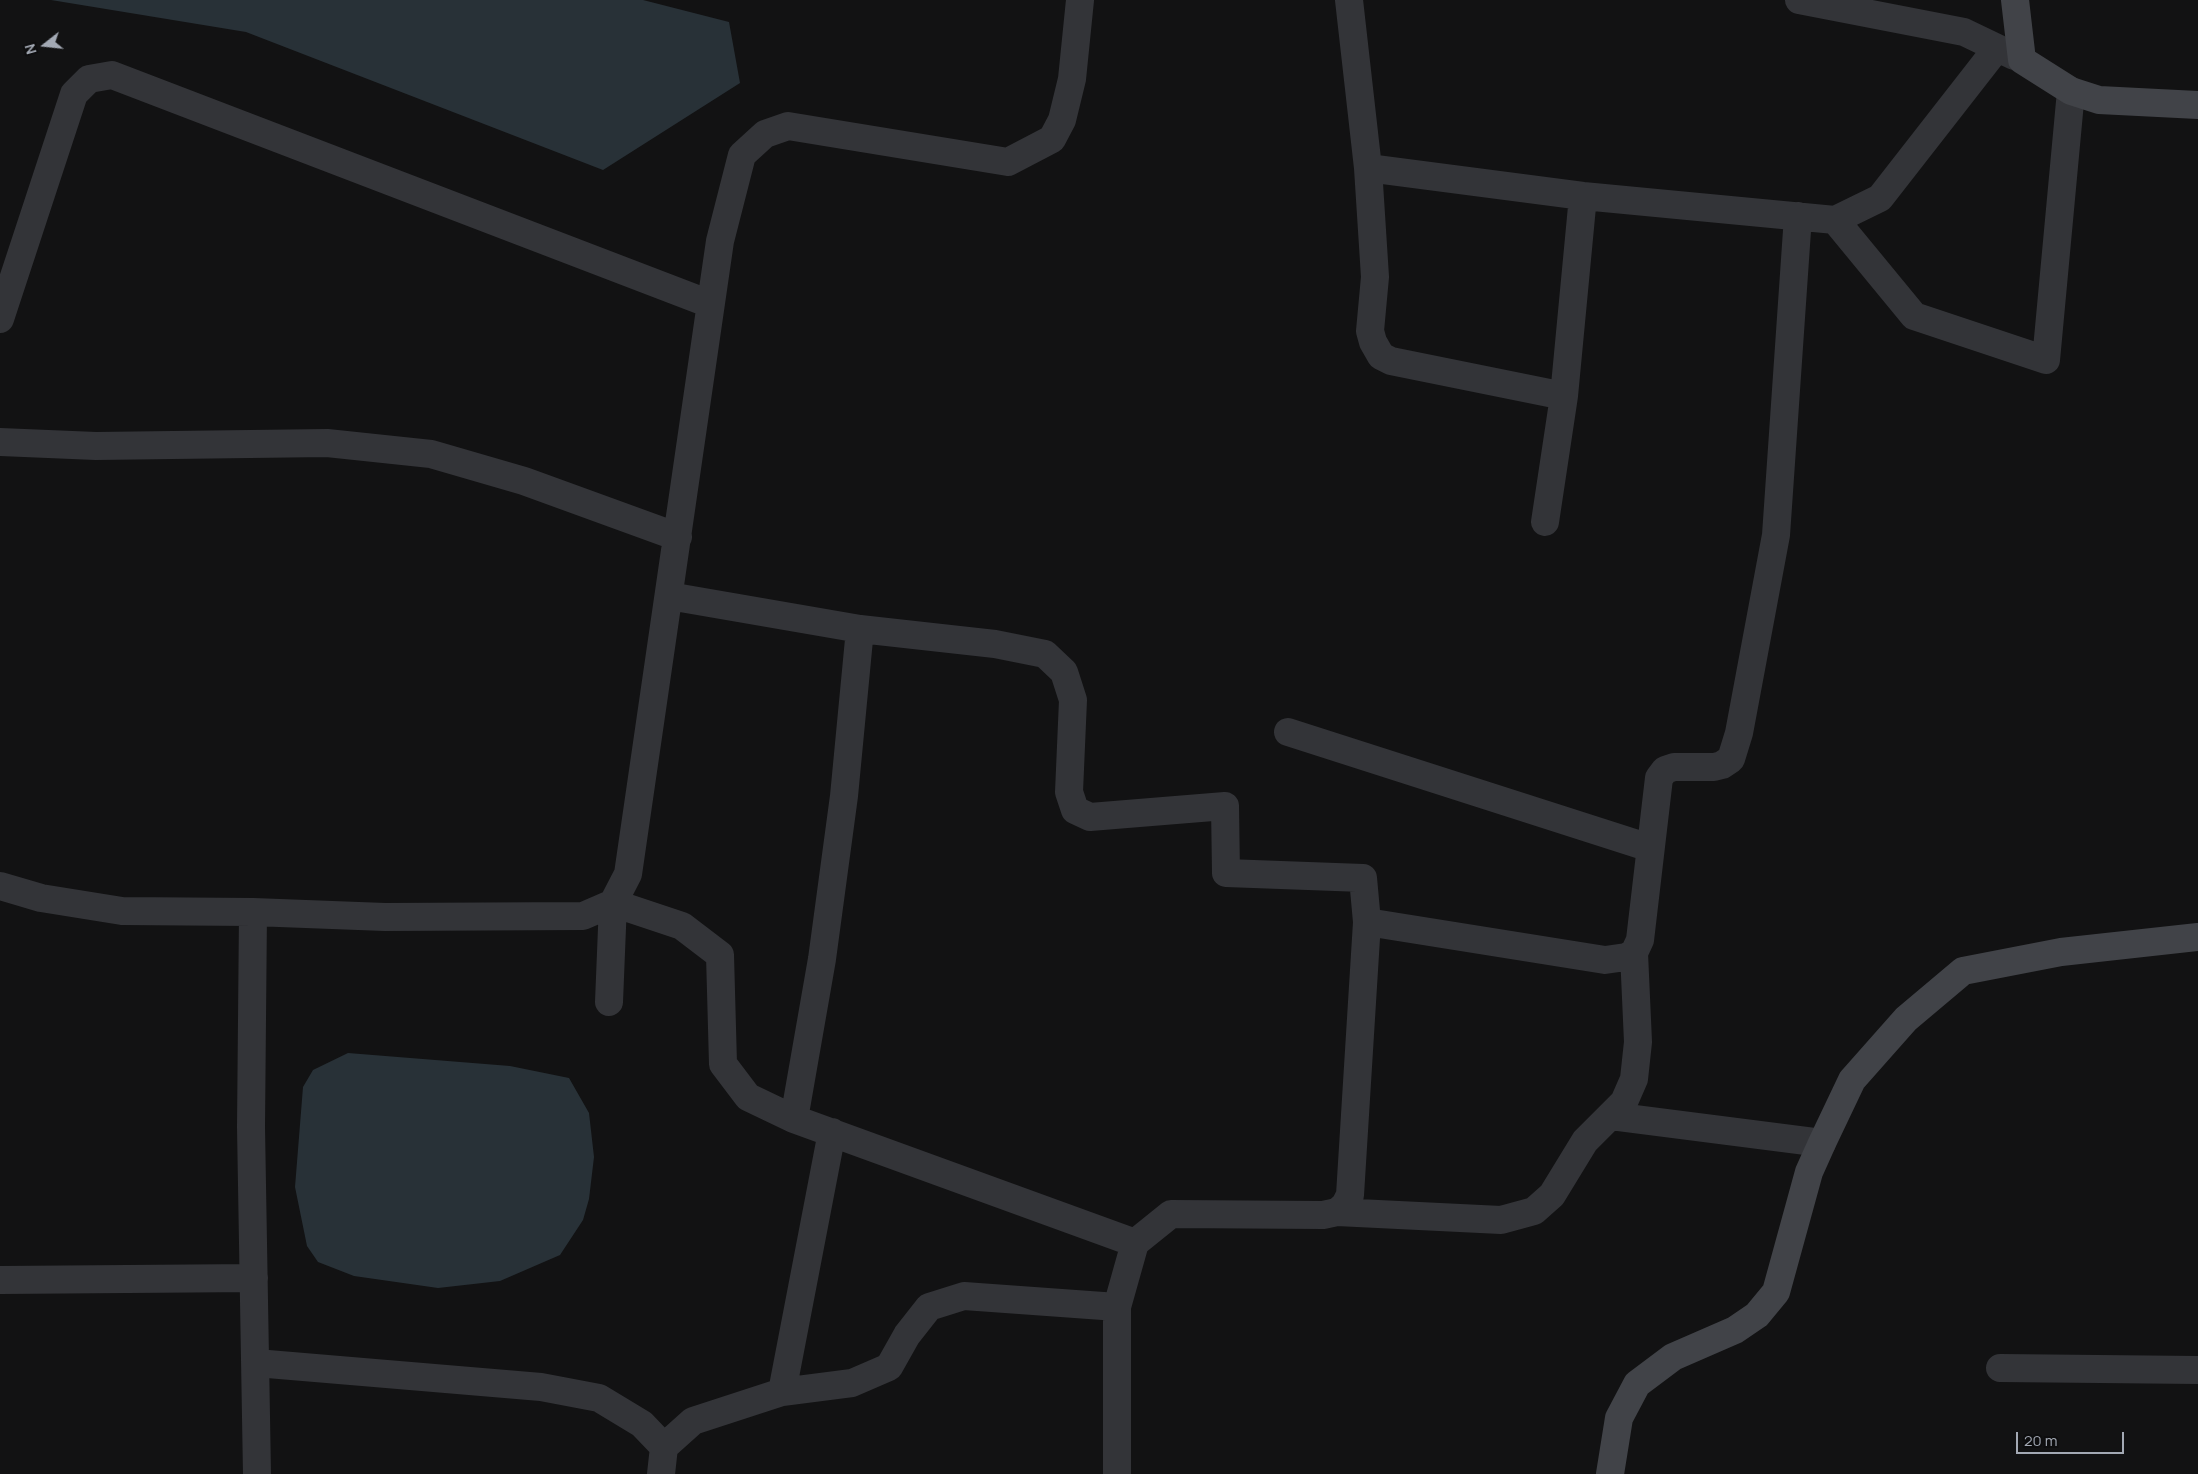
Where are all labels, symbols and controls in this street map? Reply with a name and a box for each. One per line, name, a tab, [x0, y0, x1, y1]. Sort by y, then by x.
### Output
north arrow	[20, 20, 70, 70]
text: N	[20, 42, 41, 57]
scale bar	[2018, 1422, 2126, 1454]
text: 20 m	[2024, 1430, 2057, 1451]

